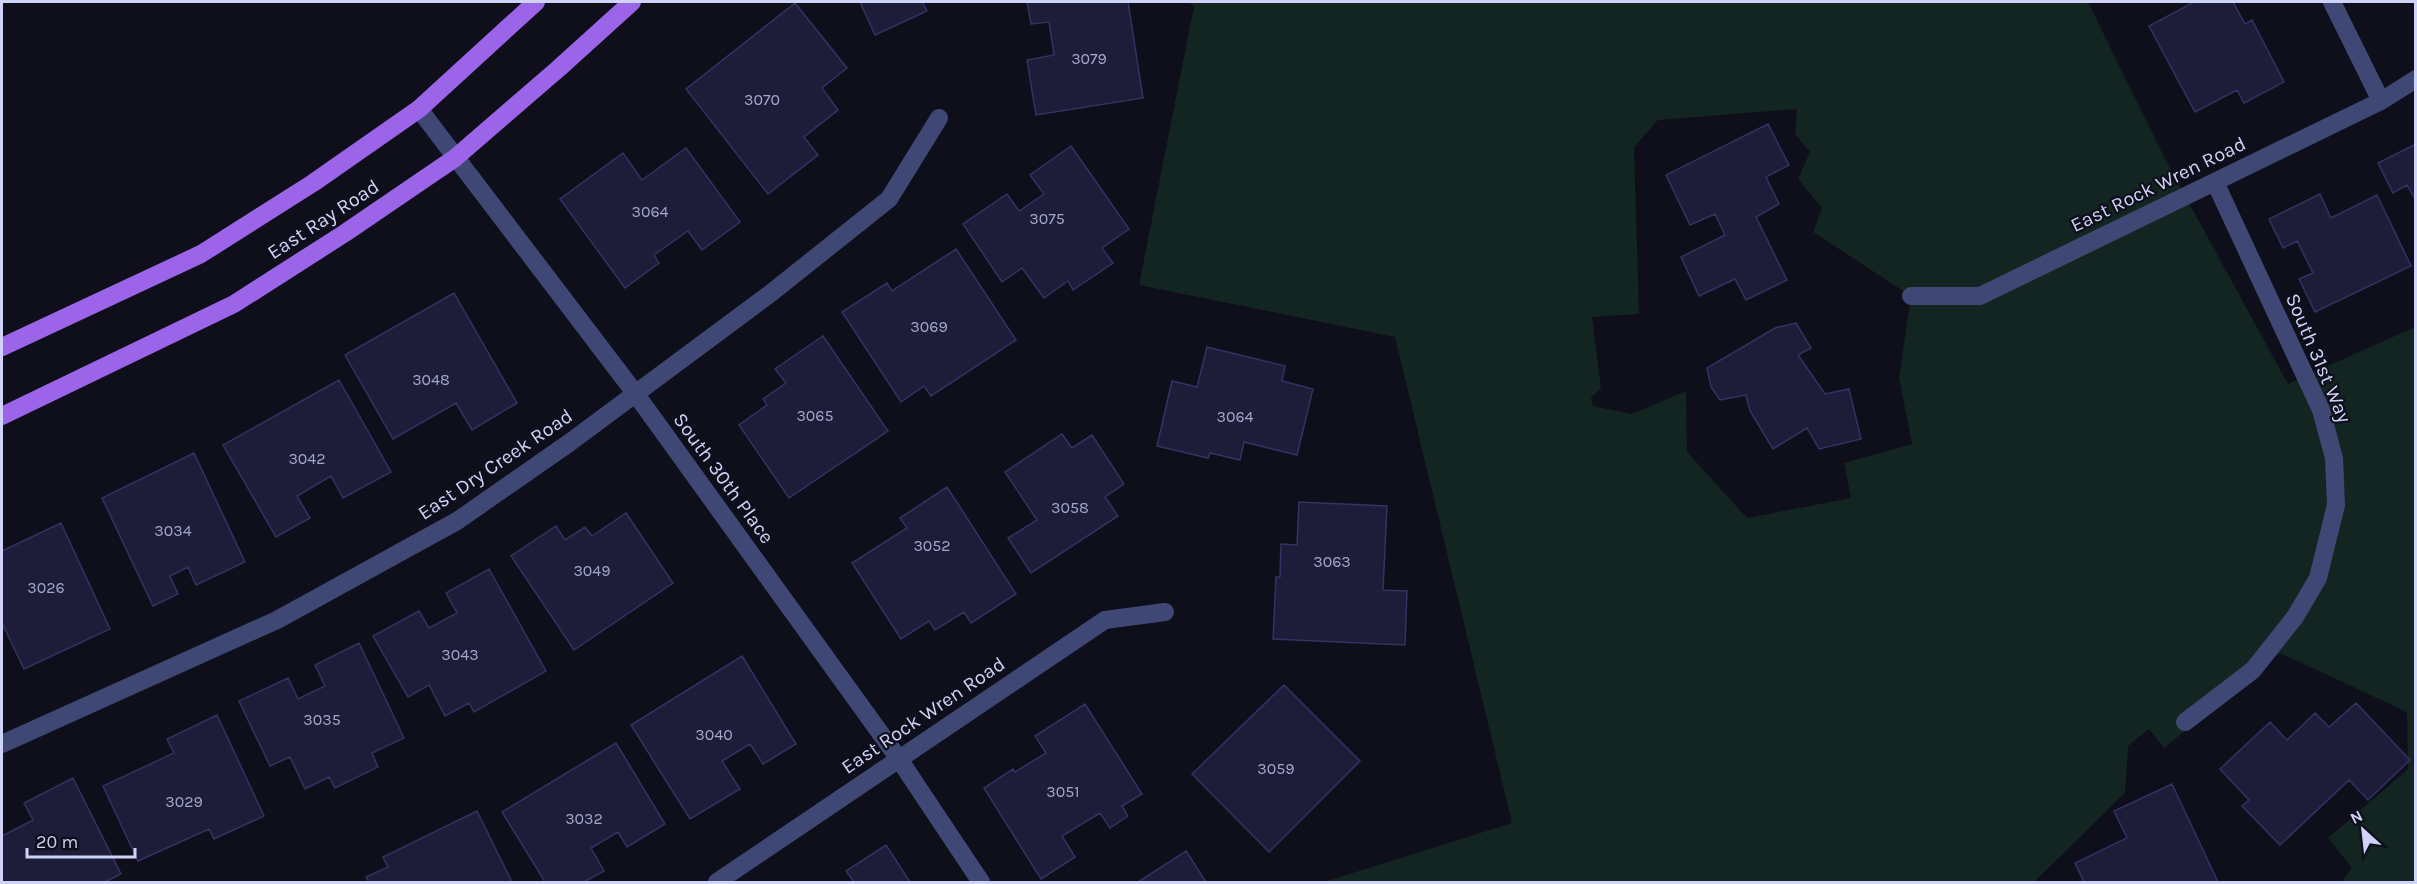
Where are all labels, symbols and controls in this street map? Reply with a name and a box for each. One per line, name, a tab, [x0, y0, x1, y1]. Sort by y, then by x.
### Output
house number: 3079	[1071, 49, 1107, 68]
house number: 3070	[744, 90, 780, 109]
street label: East Rock Wren Road	[2067, 132, 2250, 237]
street label: East Ray Road	[263, 175, 383, 264]
house number: 3064	[631, 202, 669, 221]
house number: 3075	[1029, 209, 1065, 228]
street label: South 31st Way	[2281, 290, 2356, 426]
house number: 3069	[910, 317, 948, 336]
house number: 3048	[412, 370, 450, 389]
street label: East Dry Creek Road	[414, 404, 577, 525]
house number: 3065	[796, 406, 834, 425]
house number: 3064	[1216, 407, 1254, 426]
street label: South 30th Place	[669, 409, 779, 548]
house number: 3042	[288, 449, 326, 468]
house number: 3058	[1051, 498, 1089, 517]
house number: 3034	[154, 521, 192, 540]
house number: 3052	[913, 536, 951, 555]
house number: 3063	[1313, 552, 1351, 571]
house number: 3049	[573, 561, 611, 580]
house number: 3026	[27, 578, 65, 597]
house number: 3043	[441, 645, 479, 664]
street label: East Rock Wren Road	[837, 652, 1009, 779]
house number: 3035	[303, 710, 341, 729]
house number: 3040	[695, 725, 733, 744]
house number: 3059	[1257, 759, 1295, 778]
house number: 3051	[1046, 782, 1080, 801]
house number: 3029	[165, 792, 203, 811]
north arrow	[2333, 800, 2393, 860]
text: N	[2347, 806, 2366, 828]
house number: 3032	[565, 809, 603, 828]
scale bar	[27, 821, 135, 859]
text: 20 m	[36, 831, 78, 853]

